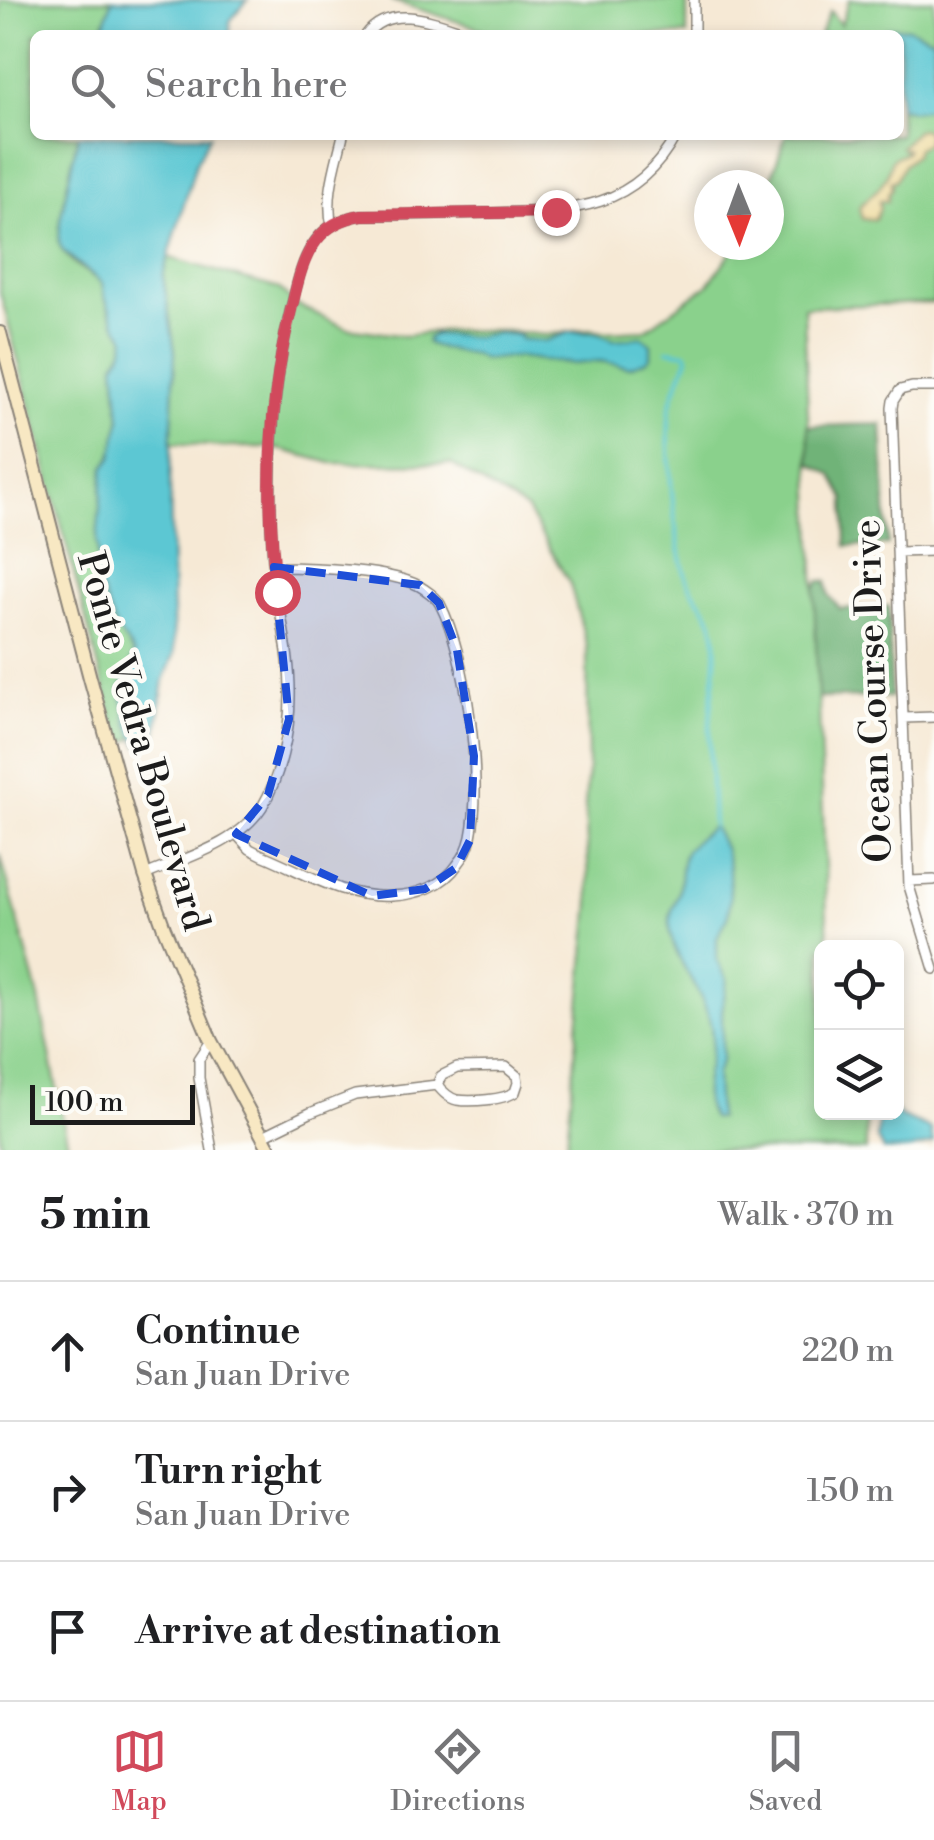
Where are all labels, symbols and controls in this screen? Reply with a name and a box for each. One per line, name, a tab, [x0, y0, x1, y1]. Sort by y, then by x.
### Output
search box	[30, 30, 904, 140]
icon: search	[65, 58, 120, 113]
text: Search here	[145, 62, 348, 109]
north arrow	[694, 170, 784, 260]
route end	[534, 190, 580, 236]
street label: Ocean Course Drive	[844, 518, 903, 864]
street label: Ponte Vedra Boulevard	[66, 547, 219, 936]
route start	[255, 570, 301, 616]
map controls	[814, 940, 904, 1120]
button: locate	[814, 940, 904, 1030]
button: layers	[814, 1030, 904, 1120]
scale bar	[30, 1080, 195, 1124]
text: 100 m	[45, 1085, 124, 1120]
text: 5 min	[40, 1189, 150, 1242]
text: Walk · 370 m	[718, 1195, 894, 1235]
text: Continue	[135, 1308, 300, 1355]
icon: ahead	[40, 1324, 95, 1379]
text: 220 m	[802, 1331, 894, 1371]
text: San Juan Drive	[135, 1355, 351, 1395]
text: Turn right	[135, 1448, 321, 1495]
icon: right	[40, 1464, 95, 1519]
text: 150 m	[807, 1471, 894, 1511]
text: San Juan Drive	[135, 1495, 351, 1535]
icon: arrive	[40, 1604, 95, 1659]
text: Arrive at destination	[135, 1608, 501, 1655]
tab: Map	[112, 1724, 167, 1819]
tab: Directions	[390, 1724, 525, 1819]
tab: Saved	[749, 1724, 822, 1819]

